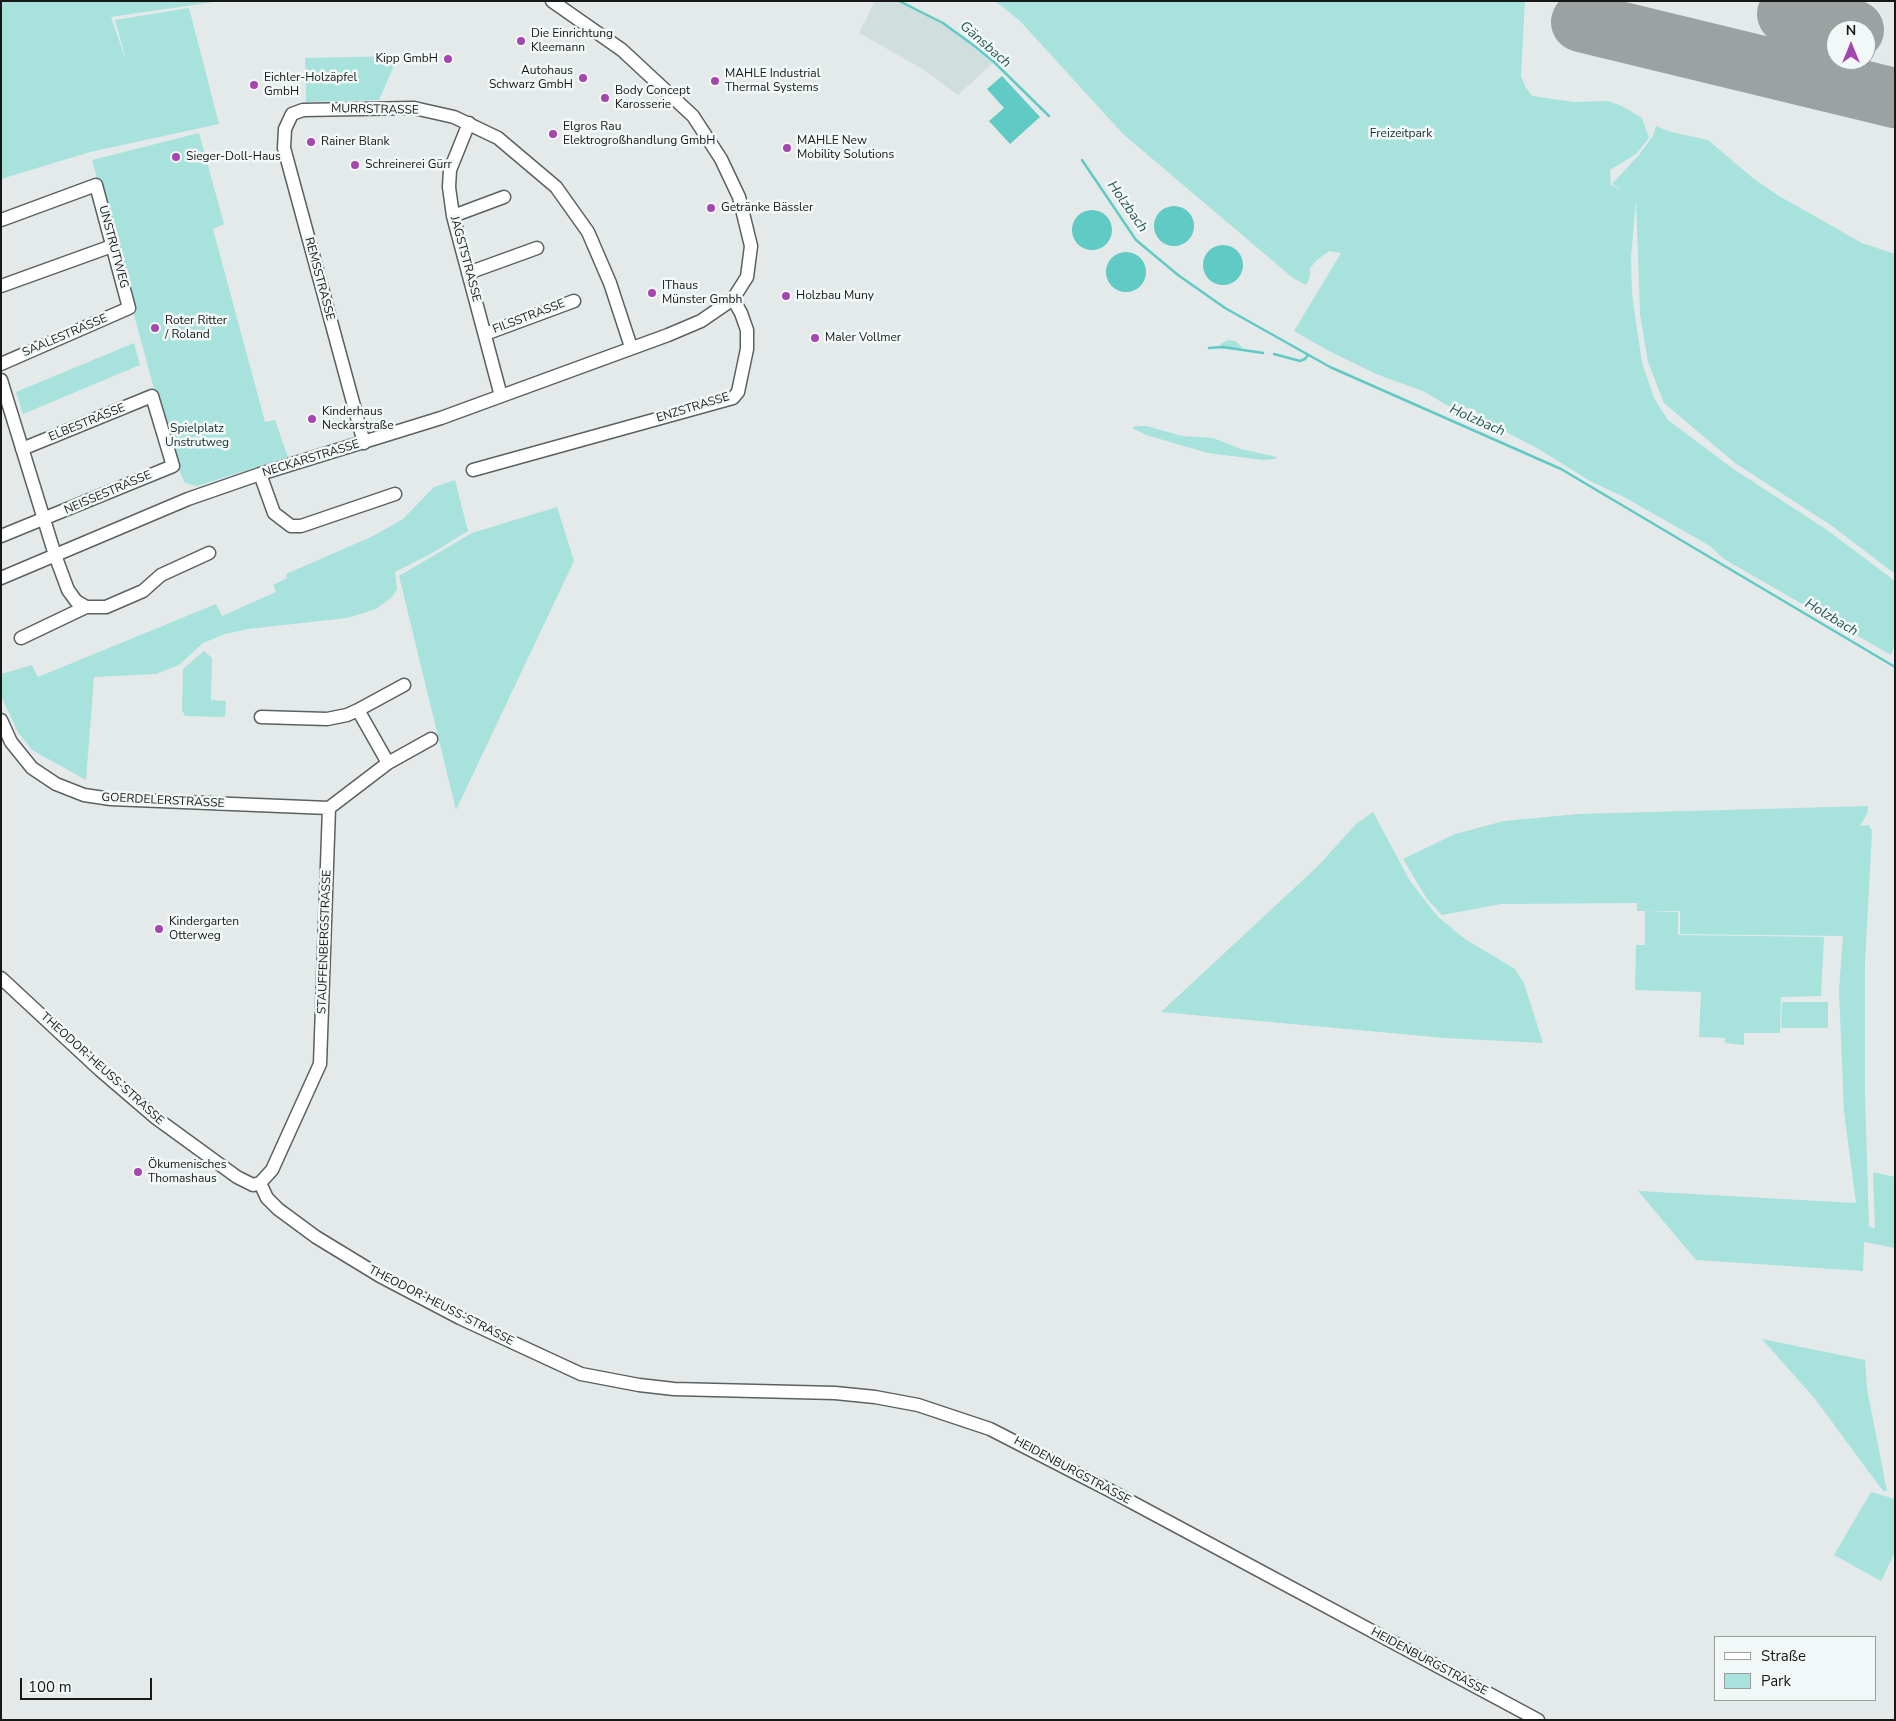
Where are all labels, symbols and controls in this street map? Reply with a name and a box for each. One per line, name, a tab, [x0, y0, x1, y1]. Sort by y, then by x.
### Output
water label: Gänsbach	[956, 18, 1014, 72]
north arrow	[1826, 20, 1876, 70]
text: N	[1846, 21, 1856, 40]
place label: Die Einrichtung Kleemann	[531, 27, 613, 55]
marker: Die Einrichtung Kleemann	[515, 35, 527, 47]
place label: Kipp GmbH	[376, 52, 438, 66]
marker: Kipp GmbH	[442, 53, 454, 65]
place label: Autohaus Schwarz GmbH	[489, 64, 573, 92]
place label: MAHLE Industrial Thermal Systems	[725, 67, 820, 95]
place label: Eichler-Holzäpfel GmbH	[264, 71, 357, 99]
marker: Autohaus Schwarz GmbH	[577, 72, 589, 84]
marker: MAHLE Industrial Thermal Systems	[709, 75, 721, 87]
marker: Eichler-Holzäpfel GmbH	[248, 79, 260, 91]
place label: Body Concept Karosserie	[615, 84, 690, 112]
marker: Body Concept Karosserie	[599, 92, 611, 104]
street label: MURRSTRASSE	[331, 102, 419, 118]
place label: Elgros Rau Elektrogroßhandlung GmbH	[563, 120, 715, 148]
park label: Freizeitpark	[1370, 127, 1432, 141]
marker: Elgros Rau Elektrogroßhandlung GmbH	[547, 128, 559, 140]
place label: MAHLE New Mobility Solutions	[797, 134, 894, 162]
place label: Rainer Blank	[321, 135, 390, 149]
marker: Rainer Blank	[305, 136, 317, 148]
marker: MAHLE New Mobility Solutions	[781, 142, 793, 154]
place label: Sieger-Doll-Haus	[186, 150, 281, 164]
marker: Sieger-Doll-Haus	[170, 151, 182, 163]
place label: Schreinerei Gürr	[365, 158, 452, 172]
marker: Schreinerei Gürr	[349, 159, 361, 171]
water label: Holzbach	[1103, 178, 1151, 236]
place label: Getränke Bässler	[721, 201, 813, 215]
marker: Getränke Bässler	[705, 202, 717, 214]
street label: UNSTRUTWEG	[95, 204, 131, 290]
street label: JAGSTSTRASSE	[447, 215, 483, 303]
street label: REMSSTRASSE	[301, 236, 337, 322]
place label: IThaus Münster Gmbh	[662, 279, 742, 307]
marker: IThaus Münster Gmbh	[646, 287, 658, 299]
place label: Holzbau Muny	[796, 289, 874, 303]
marker: Holzbau Muny	[780, 290, 792, 302]
street label: FILSSTRASSE	[491, 297, 567, 337]
street label: SAALESTRASSE	[20, 312, 110, 360]
place label: Roter Ritter / Roland	[165, 314, 227, 342]
marker: Roter Ritter / Roland	[149, 322, 161, 334]
place label: Maler Vollmer	[825, 331, 901, 345]
marker: Maler Vollmer	[809, 332, 821, 344]
street label: ENZSTRASSE	[655, 390, 731, 426]
street label: ELBESTRASSE	[47, 401, 127, 445]
water label: Holzbach	[1447, 401, 1507, 441]
place label: Kinderhaus Neckarstraße	[322, 405, 394, 433]
marker: Kinderhaus Neckarstraße	[306, 413, 318, 425]
park label: Spielplatz Unstrutweg	[165, 422, 229, 450]
street label: NECKARSTRASSE	[261, 437, 361, 481]
street label: NEISSESTRASSE	[62, 468, 154, 518]
water label: Holzbach	[1801, 596, 1861, 640]
street label: GOERDELERSTRASSE	[101, 791, 225, 811]
street label: STAUFFENBERGSTRASSE	[315, 870, 335, 1014]
place label: Kindergarten Otterweg	[169, 915, 239, 943]
marker: Kindergarten Otterweg	[153, 923, 165, 935]
street label: THEODOR-HEUSS-STRASSE	[37, 1010, 167, 1128]
place label: Ökumenisches Thomashaus	[148, 1158, 226, 1186]
marker: Ökumenisches Thomashaus	[132, 1166, 144, 1178]
street label: THEODOR-HEUSS-STRASSE	[366, 1263, 516, 1349]
street label: HEIDENBURGSTRASSE	[1011, 1434, 1133, 1508]
street label: HEIDENBURGSTRASSE	[1368, 1625, 1490, 1699]
legend	[1714, 1636, 1876, 1701]
text: Straße	[1761, 1646, 1806, 1666]
scale bar	[22, 1668, 155, 1700]
text: Park	[1761, 1671, 1791, 1691]
text: 100 m	[28, 1677, 72, 1697]

